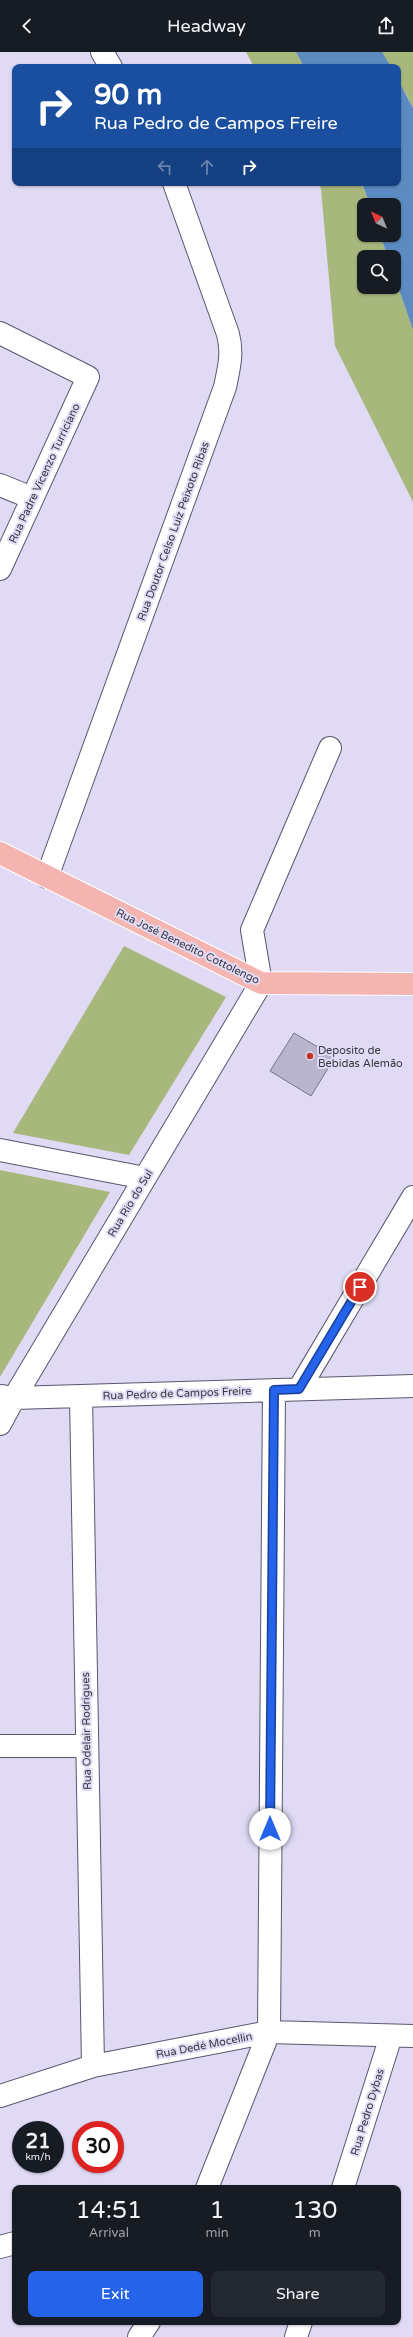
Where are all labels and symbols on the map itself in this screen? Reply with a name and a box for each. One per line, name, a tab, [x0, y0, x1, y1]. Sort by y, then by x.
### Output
north arrow	[357, 198, 401, 242]
street label: Rua Padre Vicenzo Turriciano	[6, 401, 83, 545]
street label: Rua Doutor Celso Luiz Peixoto Ribas	[135, 440, 212, 622]
street label: Rua José Benedito Cottolengo	[114, 906, 262, 987]
place label: Deposito de Bebidas Alemão	[318, 1044, 403, 1070]
marker: Deposito de Bebidas Alemão	[305, 1051, 315, 1061]
street label: Rua Rio do Sul	[105, 1167, 156, 1239]
pin	[343, 1270, 377, 1304]
street label: Rua Pedro de Campos Freire	[102, 1384, 252, 1403]
street label: Rua Odelair Rodrigues	[79, 1672, 94, 1790]
position arrow	[249, 1808, 291, 1850]
street label: Rua Dedé Mocellin	[155, 2030, 253, 2061]
street label: Rua Pedro Dybas	[348, 2067, 387, 2157]
speed limit sign: 30	[72, 2121, 124, 2173]

